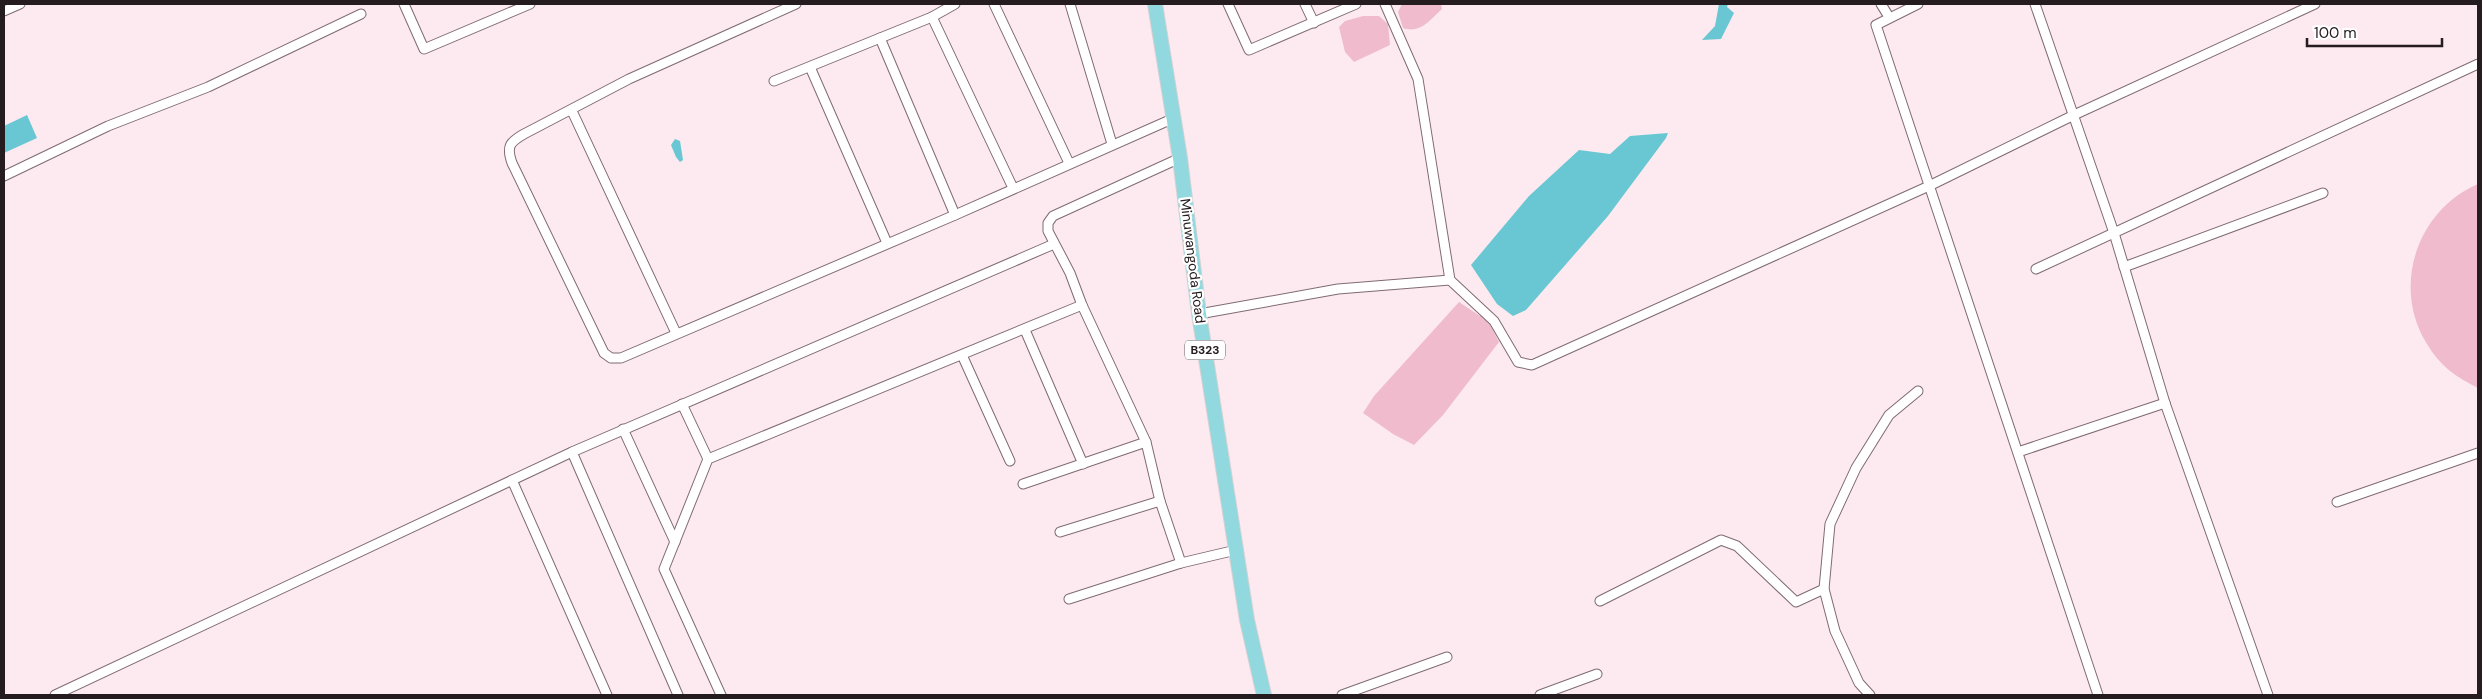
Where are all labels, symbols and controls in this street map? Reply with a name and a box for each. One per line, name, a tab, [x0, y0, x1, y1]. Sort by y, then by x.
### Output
scale bar	[2307, 15, 2442, 47]
text: 100 m	[2314, 23, 2357, 43]
street label: Minuwangoda Road	[1176, 197, 1210, 325]
road number: B323	[1185, 340, 1225, 360]

